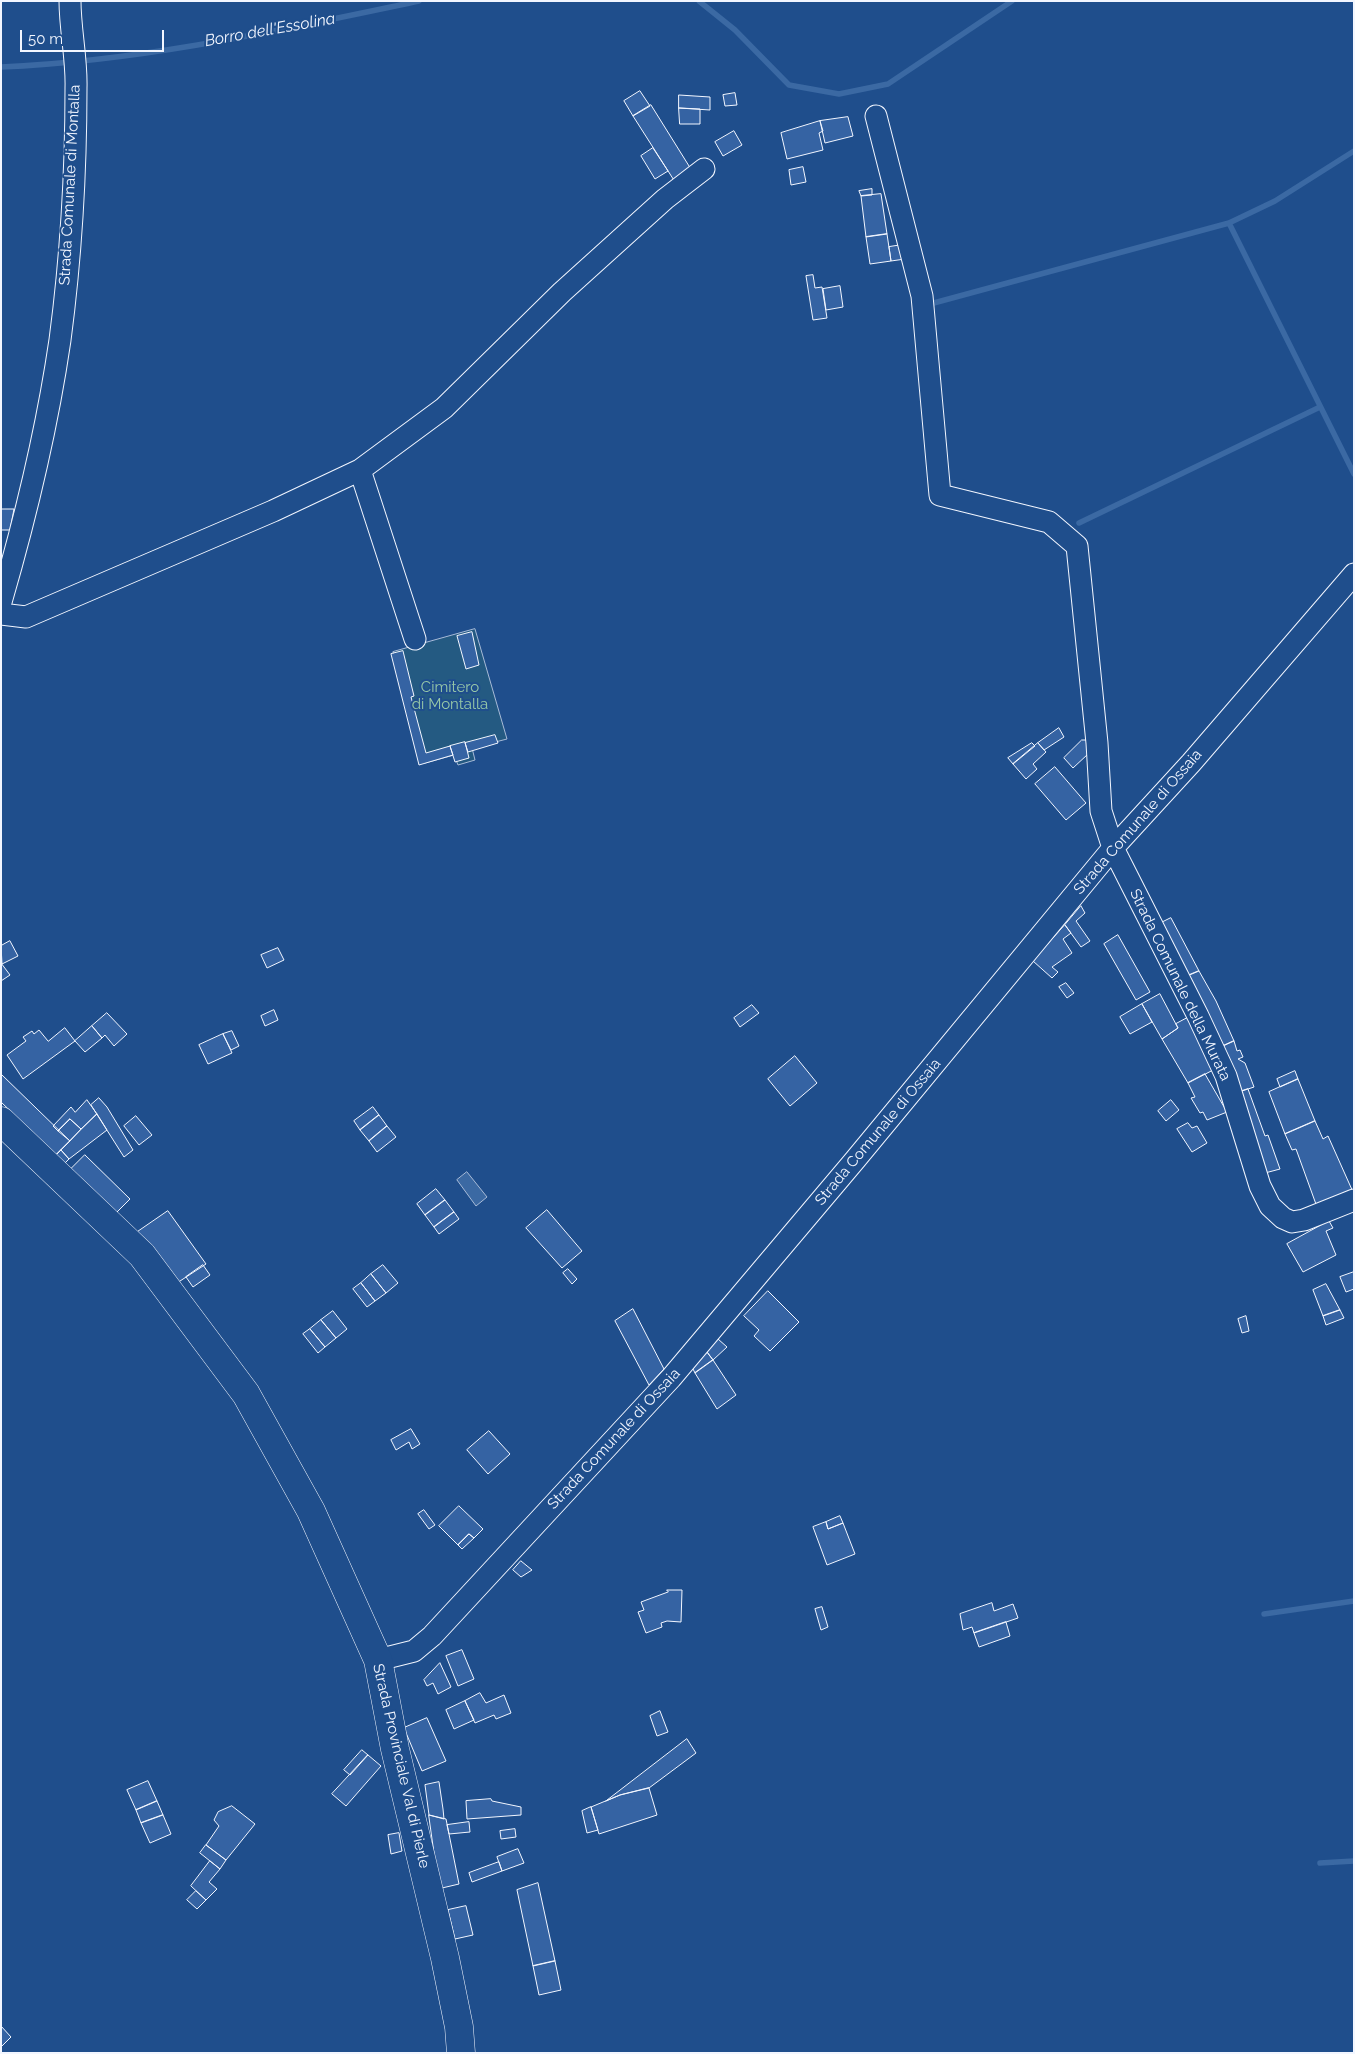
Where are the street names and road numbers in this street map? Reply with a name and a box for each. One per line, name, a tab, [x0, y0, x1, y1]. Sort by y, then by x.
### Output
street label: Strada Comunale di Montalla	[56, 84, 84, 286]
street label: Strada Comunale di Ossaia	[1070, 746, 1206, 898]
street label: Strada Comunale della Murata	[1126, 886, 1234, 1084]
street label: Strada Comunale di Ossaia	[811, 1055, 945, 1209]
street label: Strada Comunale di Ossaia	[544, 1365, 684, 1513]
street label: Strada Provinciale Val di Pierle	[369, 1662, 433, 1870]

